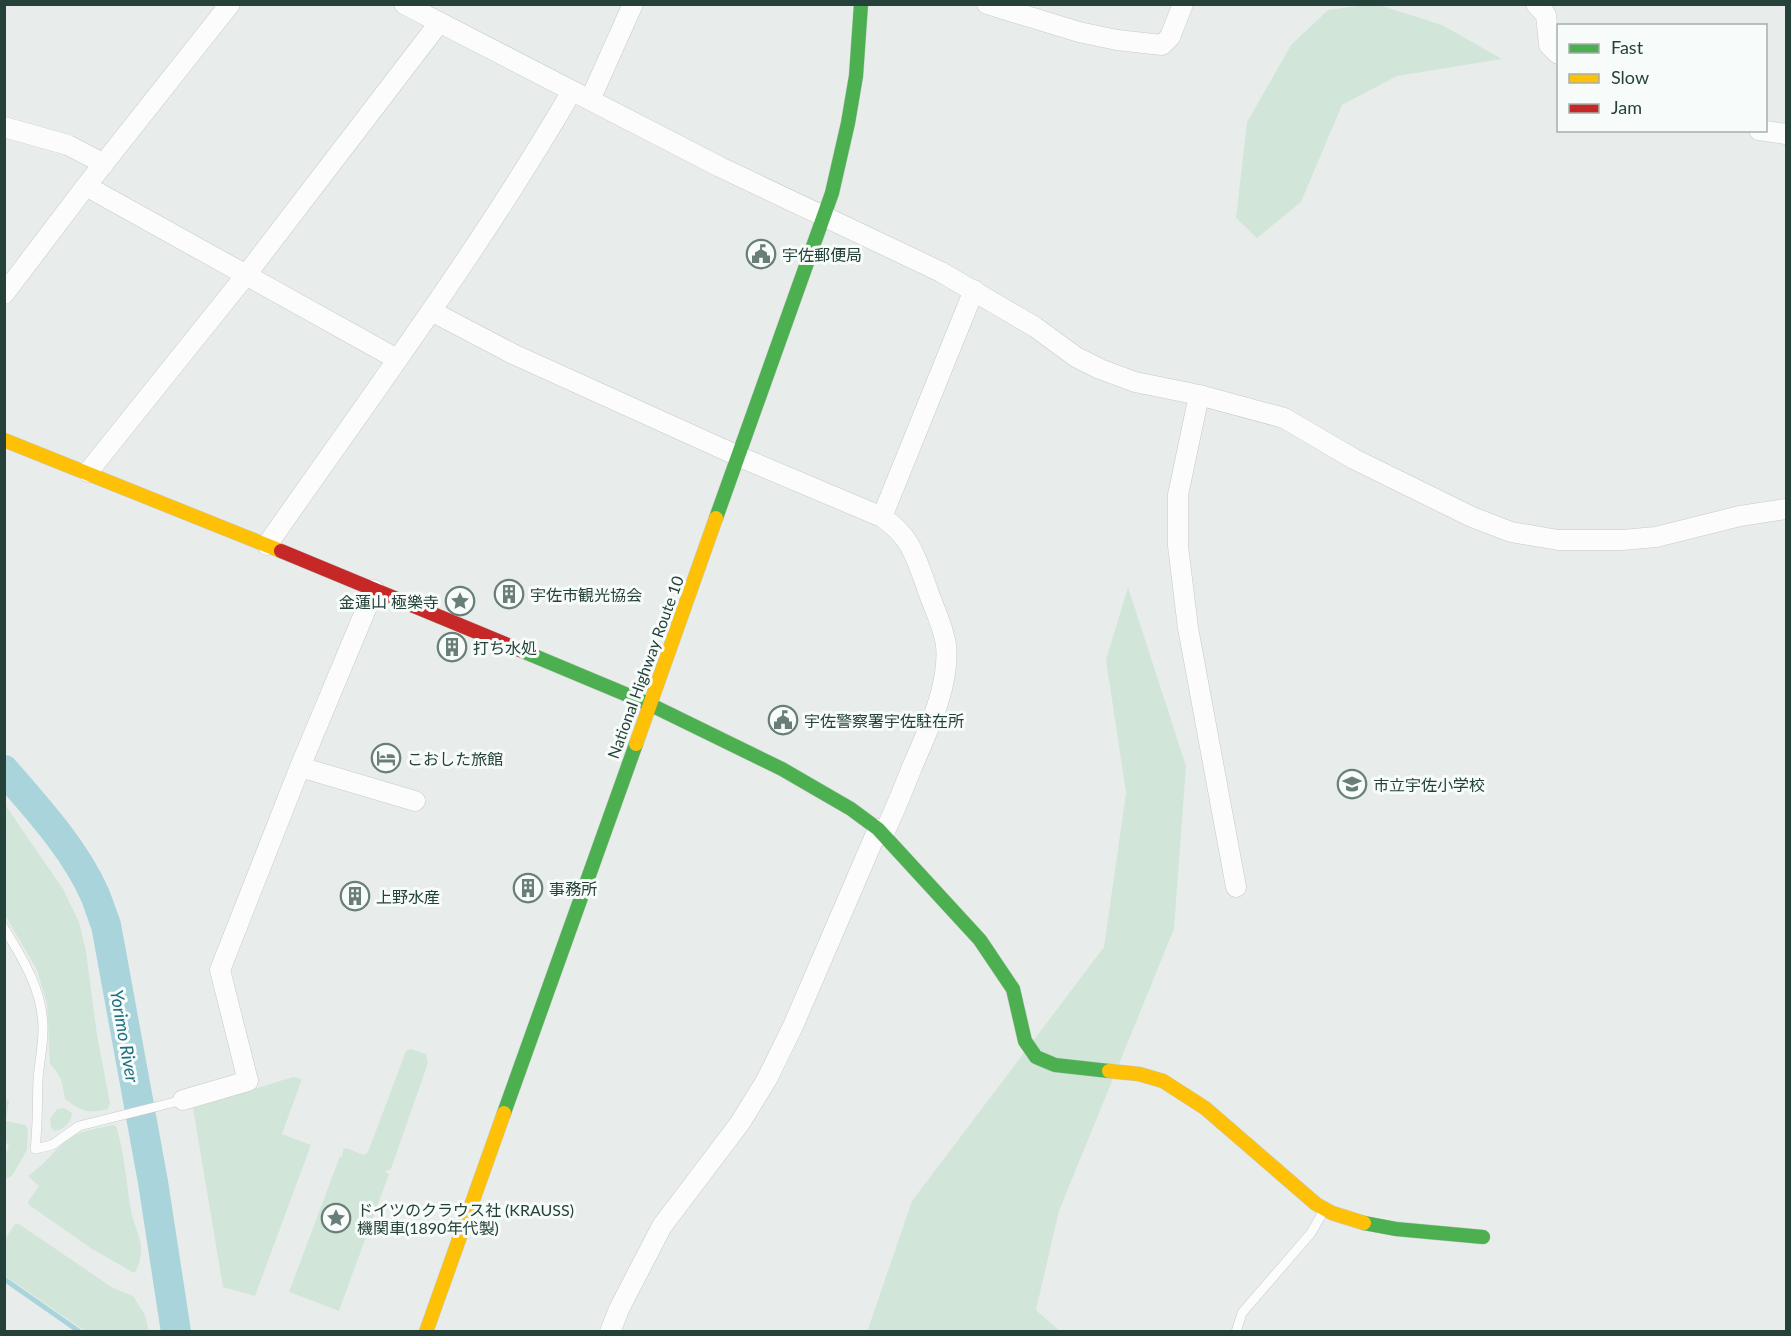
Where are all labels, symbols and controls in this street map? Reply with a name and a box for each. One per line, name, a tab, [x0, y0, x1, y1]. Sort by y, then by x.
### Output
legend	[1557, 24, 1767, 132]
text: Fast	[1611, 36, 1644, 58]
text: Slow	[1611, 66, 1649, 88]
text: Jam	[1611, 96, 1642, 118]
public building icon: 宇佐郵便局	[745, 238, 777, 270]
place label: 宇佐郵便局	[782, 245, 862, 264]
street label: National Highway Route 10	[603, 573, 687, 761]
building icon: 宇佐市観光協会	[493, 578, 525, 610]
place icon: 金蓮山 極樂寺	[444, 585, 476, 617]
place label: 宇佐市観光協会	[530, 585, 642, 604]
place label: 金蓮山 極樂寺	[339, 592, 439, 611]
building icon: 打ち水処	[436, 631, 468, 663]
place label: 打ち水処	[473, 638, 537, 657]
public building icon: 宇佐警察署宇佐駐在所	[767, 704, 799, 736]
place label: 宇佐警察署宇佐駐在所	[804, 711, 964, 730]
hotel icon: こおした旅館	[370, 742, 402, 774]
place label: こおした旅館	[407, 749, 503, 768]
school or university icon: 市立宇佐小学校	[1336, 768, 1368, 800]
place label: 市立宇佐小学校	[1373, 775, 1485, 794]
building icon: 事務所	[512, 872, 544, 904]
place label: 事務所	[549, 879, 597, 898]
building icon: 上野水産	[339, 880, 371, 912]
place label: 上野水産	[376, 887, 440, 906]
water label: Yorimo River	[106, 988, 144, 1085]
place label: ドイツのクラウス社 (KRAUSS) 機関車(1890年代製)	[357, 1200, 574, 1237]
place icon: ドイツのクラウス社 (KRAUSS) 機関車(1890年代製)	[320, 1202, 352, 1234]

